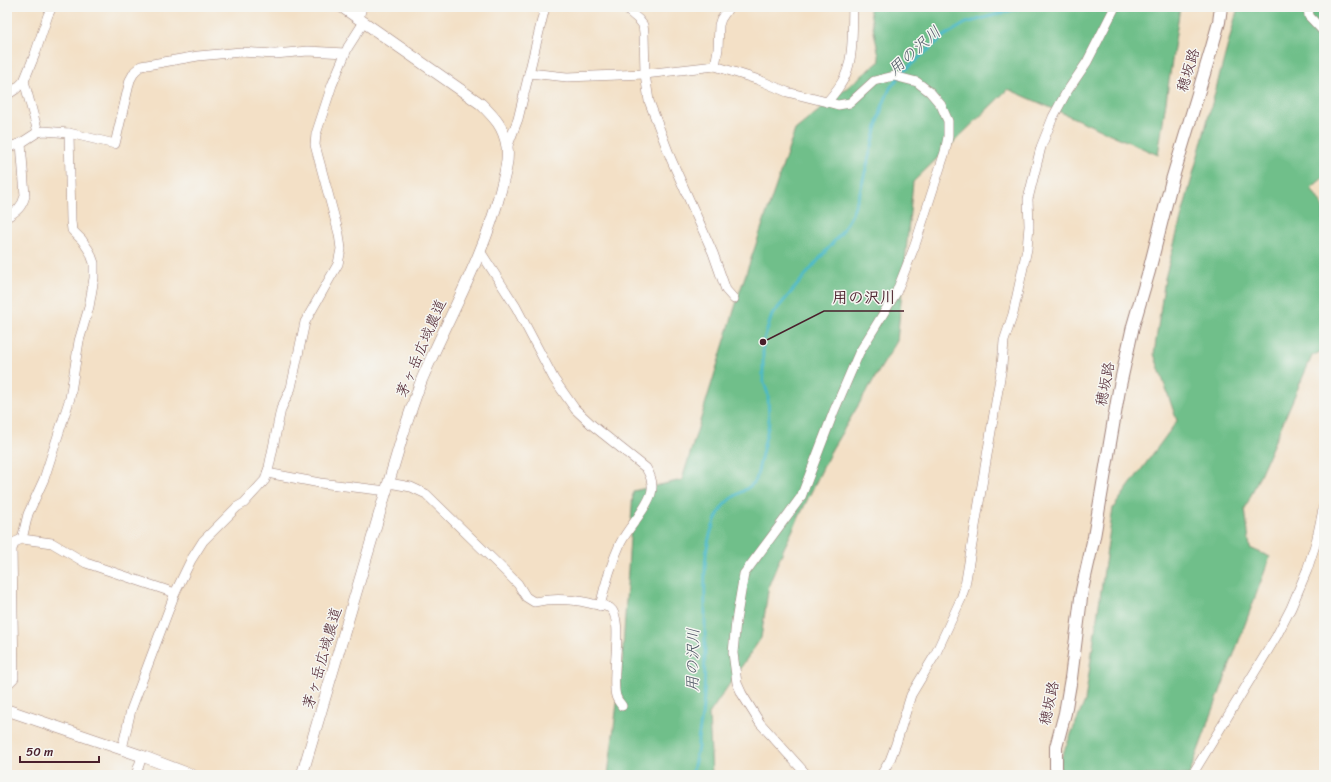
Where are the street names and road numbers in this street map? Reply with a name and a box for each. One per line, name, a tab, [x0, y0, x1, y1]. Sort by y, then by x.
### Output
street label: 穂坂路	[1169, 45, 1207, 95]
street label: 茅ヶ岳広域農道	[389, 295, 453, 401]
street label: 穂坂路	[1088, 359, 1122, 409]
street label: 茅ヶ岳広域農道	[295, 604, 349, 712]
street label: 穂坂路	[1032, 678, 1066, 728]

